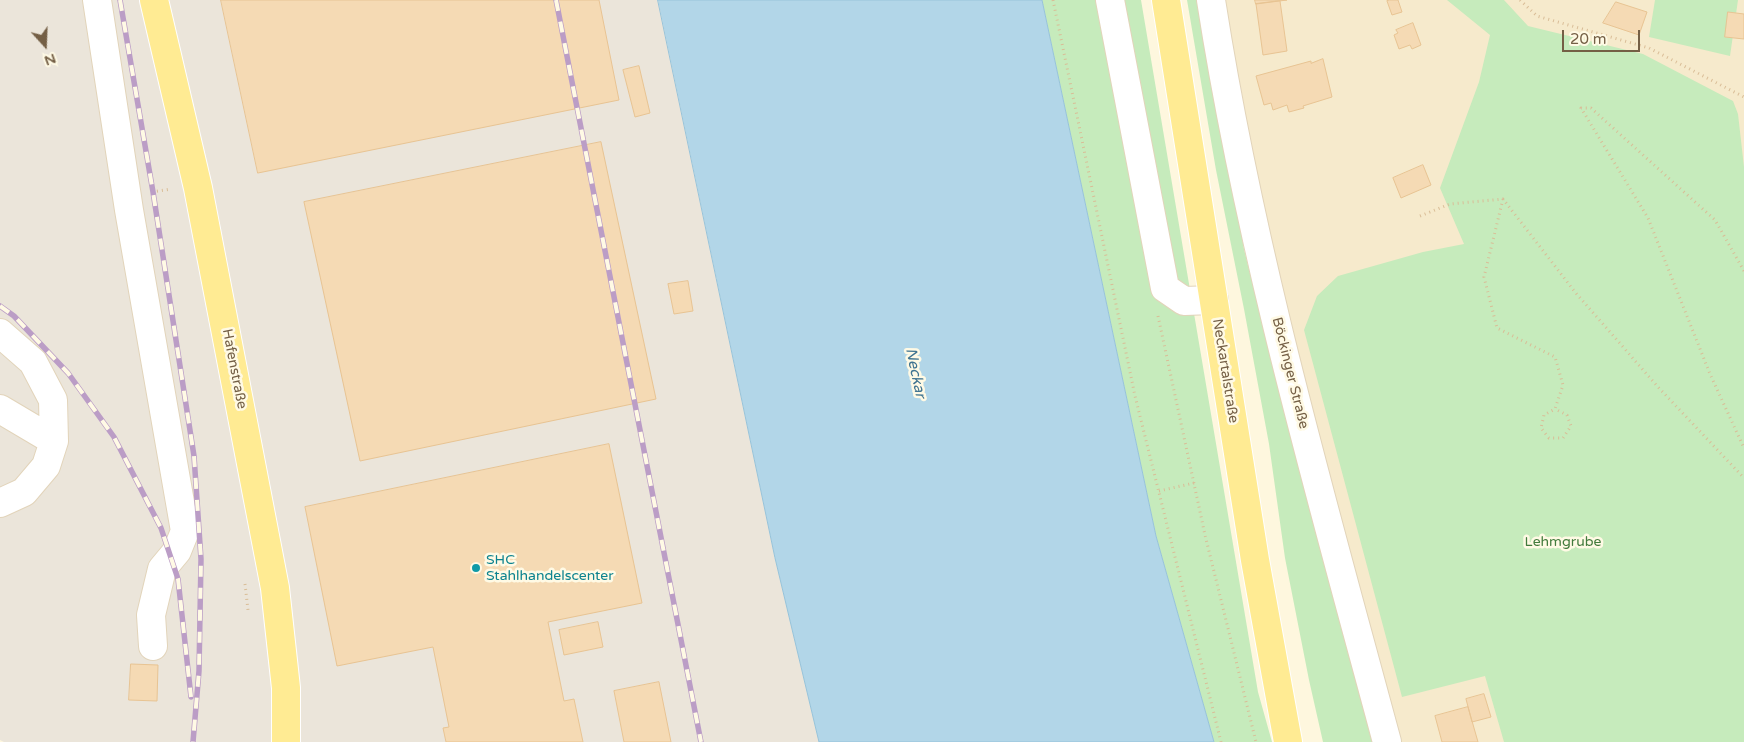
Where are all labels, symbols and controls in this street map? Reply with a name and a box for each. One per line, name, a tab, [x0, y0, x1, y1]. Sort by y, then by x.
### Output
north arrow	[20, 20, 70, 70]
scale bar	[1564, 20, 1642, 52]
text: 20 m	[1570, 30, 1607, 48]
text: N	[42, 50, 58, 69]
street label: Böckinger Straße	[1268, 315, 1312, 431]
street label: Neckartalstraße	[1208, 318, 1242, 424]
street label: Hafenstraße	[218, 327, 250, 411]
water label: Neckar	[901, 346, 929, 400]
park label: Lehmgrube	[1525, 534, 1601, 550]
place label: SHC Stahlhandelscenter	[486, 552, 614, 584]
marker: SHC Stahlhandelscenter	[470, 562, 482, 574]

